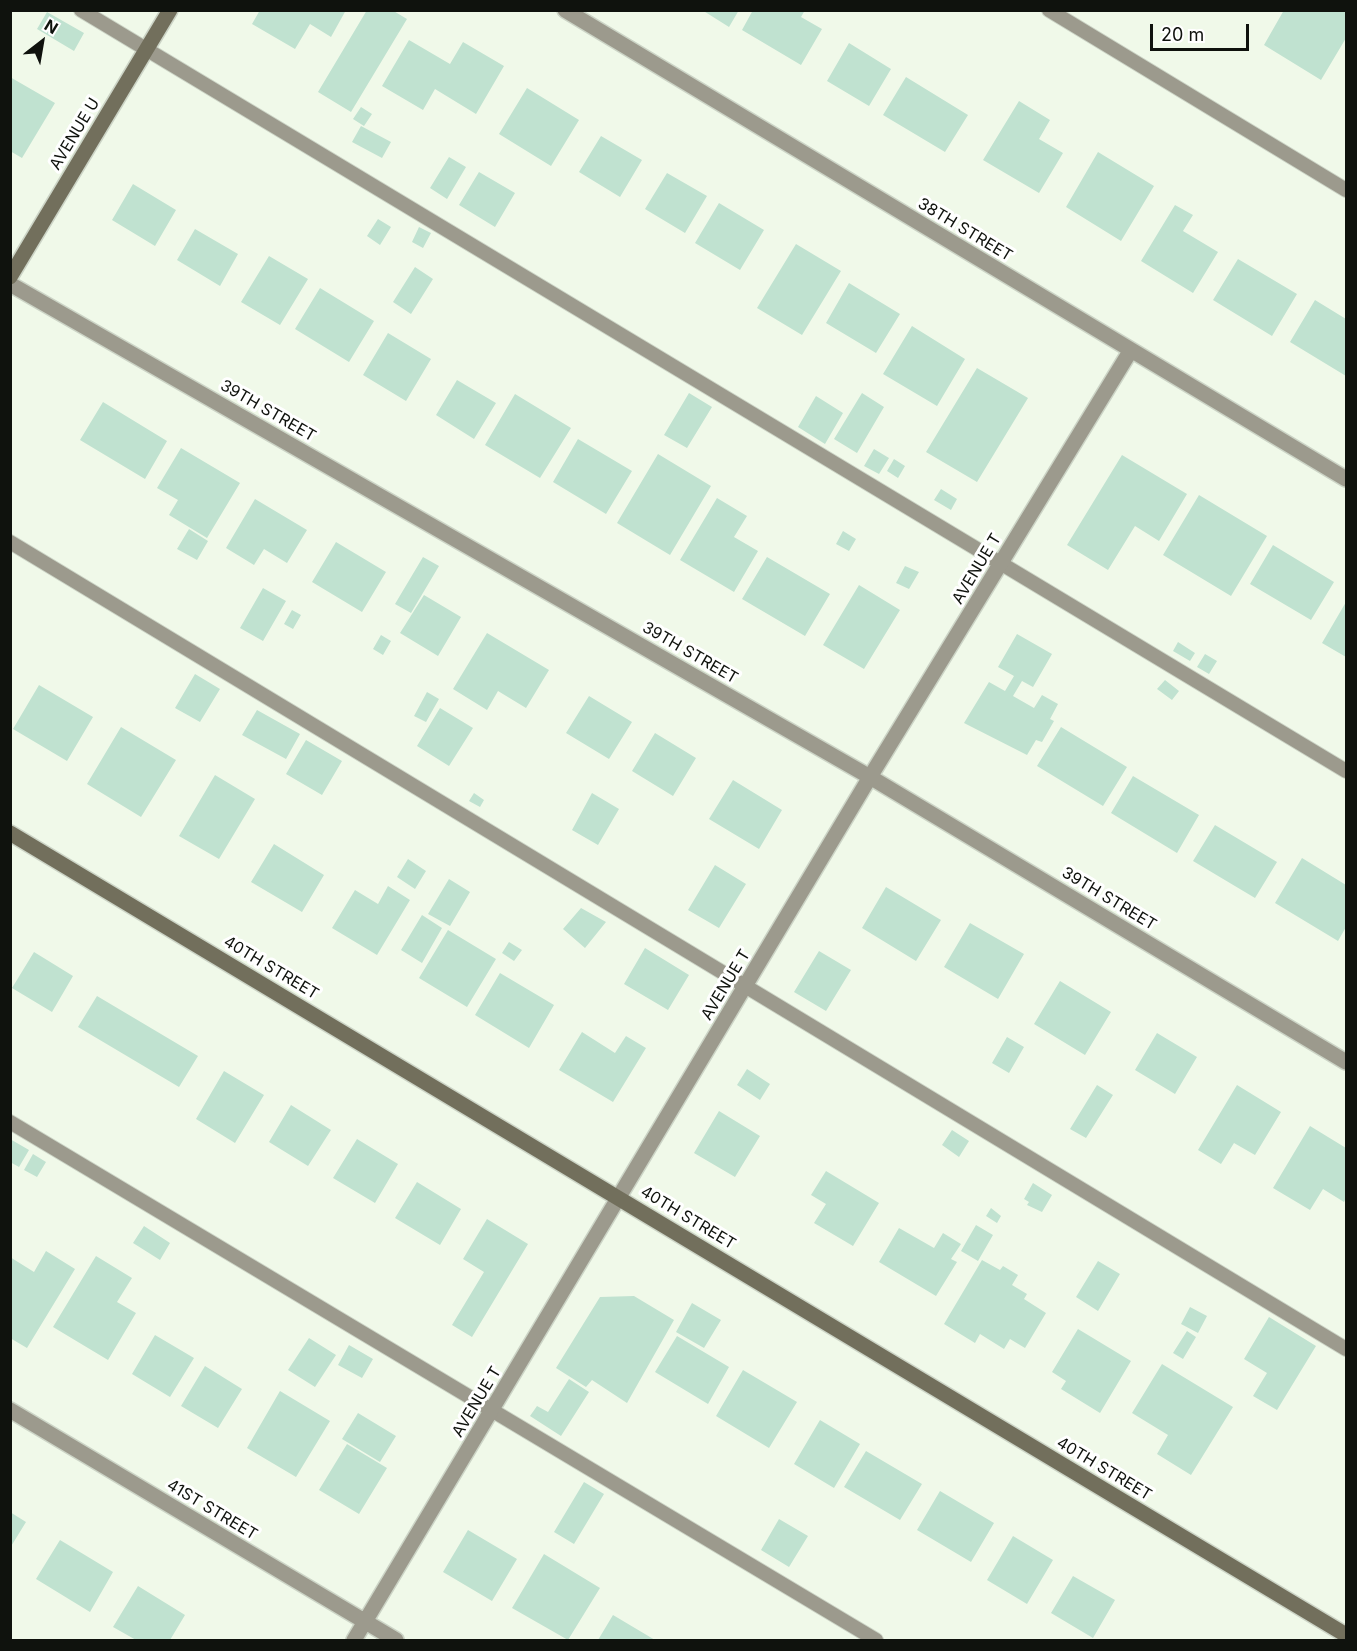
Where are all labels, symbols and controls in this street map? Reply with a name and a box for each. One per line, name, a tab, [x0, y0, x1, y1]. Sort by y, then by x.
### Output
north arrow	[12, 12, 72, 72]
scale bar	[1153, 12, 1252, 50]
text: N	[41, 15, 62, 38]
text: 20 m	[1161, 24, 1204, 45]
street label: AVENUE U	[46, 95, 104, 173]
street label: 38TH STREET	[914, 194, 1016, 266]
street label: 39TH STREET	[217, 376, 319, 446]
street label: AVENUE T	[948, 530, 1006, 608]
street label: 39TH STREET	[639, 618, 741, 688]
street label: 39TH STREET	[1058, 863, 1160, 935]
street label: 40TH STREET	[220, 932, 322, 1004]
street label: AVENUE T	[697, 946, 755, 1024]
street label: 40TH STREET	[637, 1182, 739, 1254]
street label: AVENUE T	[448, 1363, 506, 1441]
street label: 40TH STREET	[1053, 1433, 1155, 1505]
street label: 41ST STREET	[163, 1475, 261, 1545]

